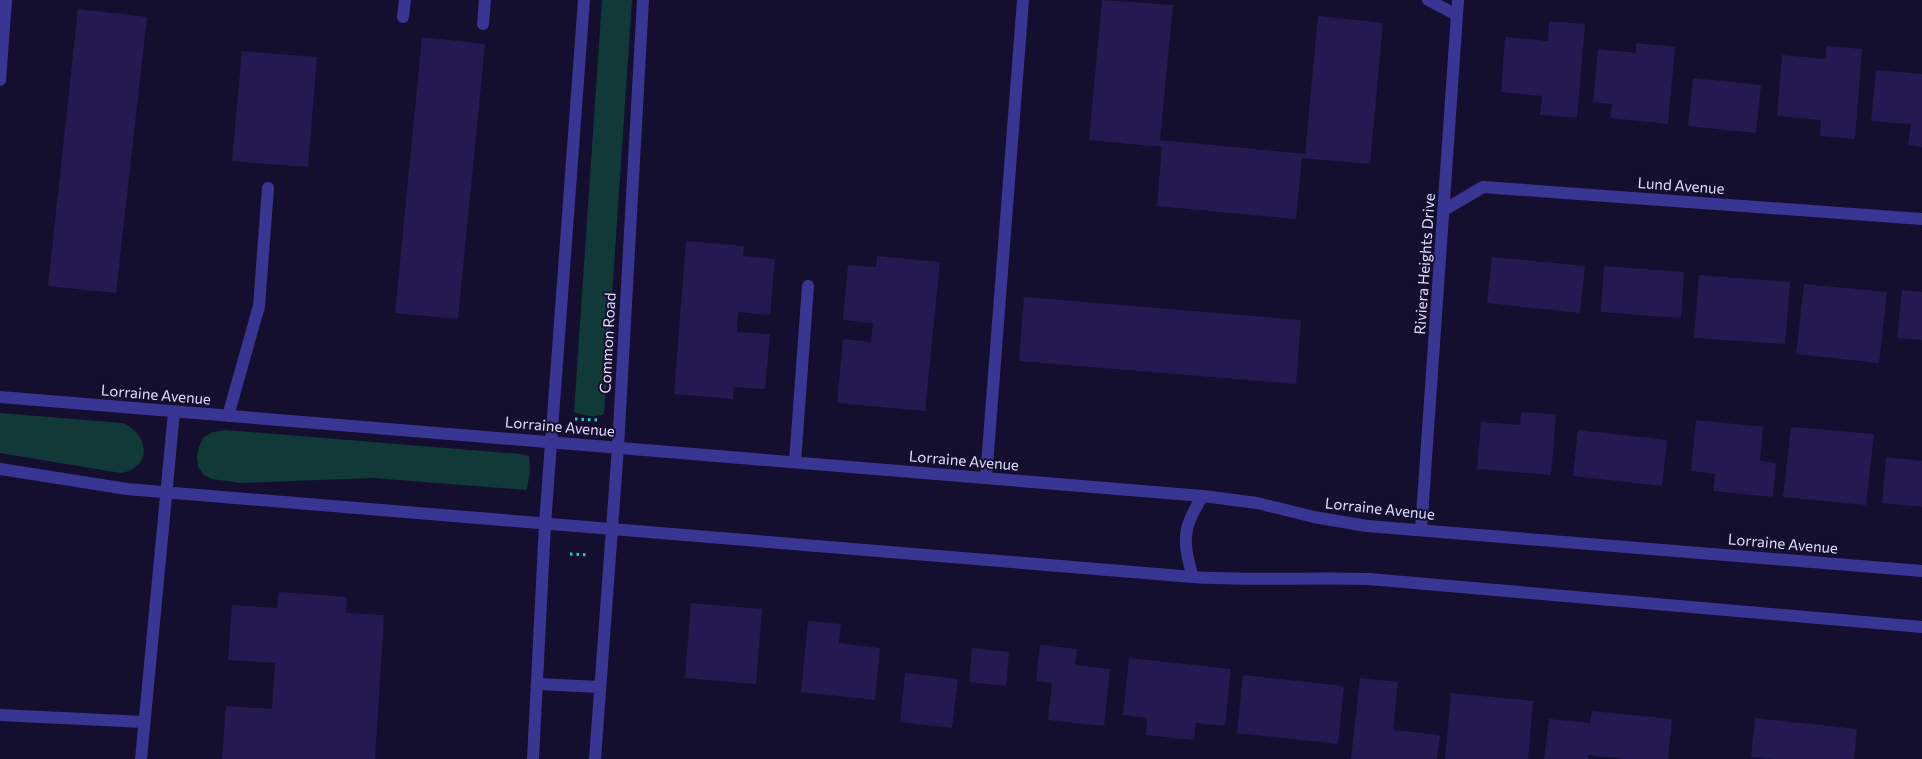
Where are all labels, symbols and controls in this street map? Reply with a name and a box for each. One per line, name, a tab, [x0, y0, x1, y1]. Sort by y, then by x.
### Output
street label: Lund Avenue	[1637, 173, 1725, 197]
street label: Riviera Heights Drive	[1410, 193, 1438, 335]
street label: Common Road	[595, 292, 619, 394]
street label: Lorraine Avenue	[100, 380, 212, 408]
street label: Lorraine Avenue	[504, 412, 616, 440]
street label: Lorraine Avenue	[908, 446, 1020, 474]
street label: Lorraine Avenue	[1324, 493, 1436, 523]
street label: Lorraine Avenue	[1727, 529, 1839, 557]

